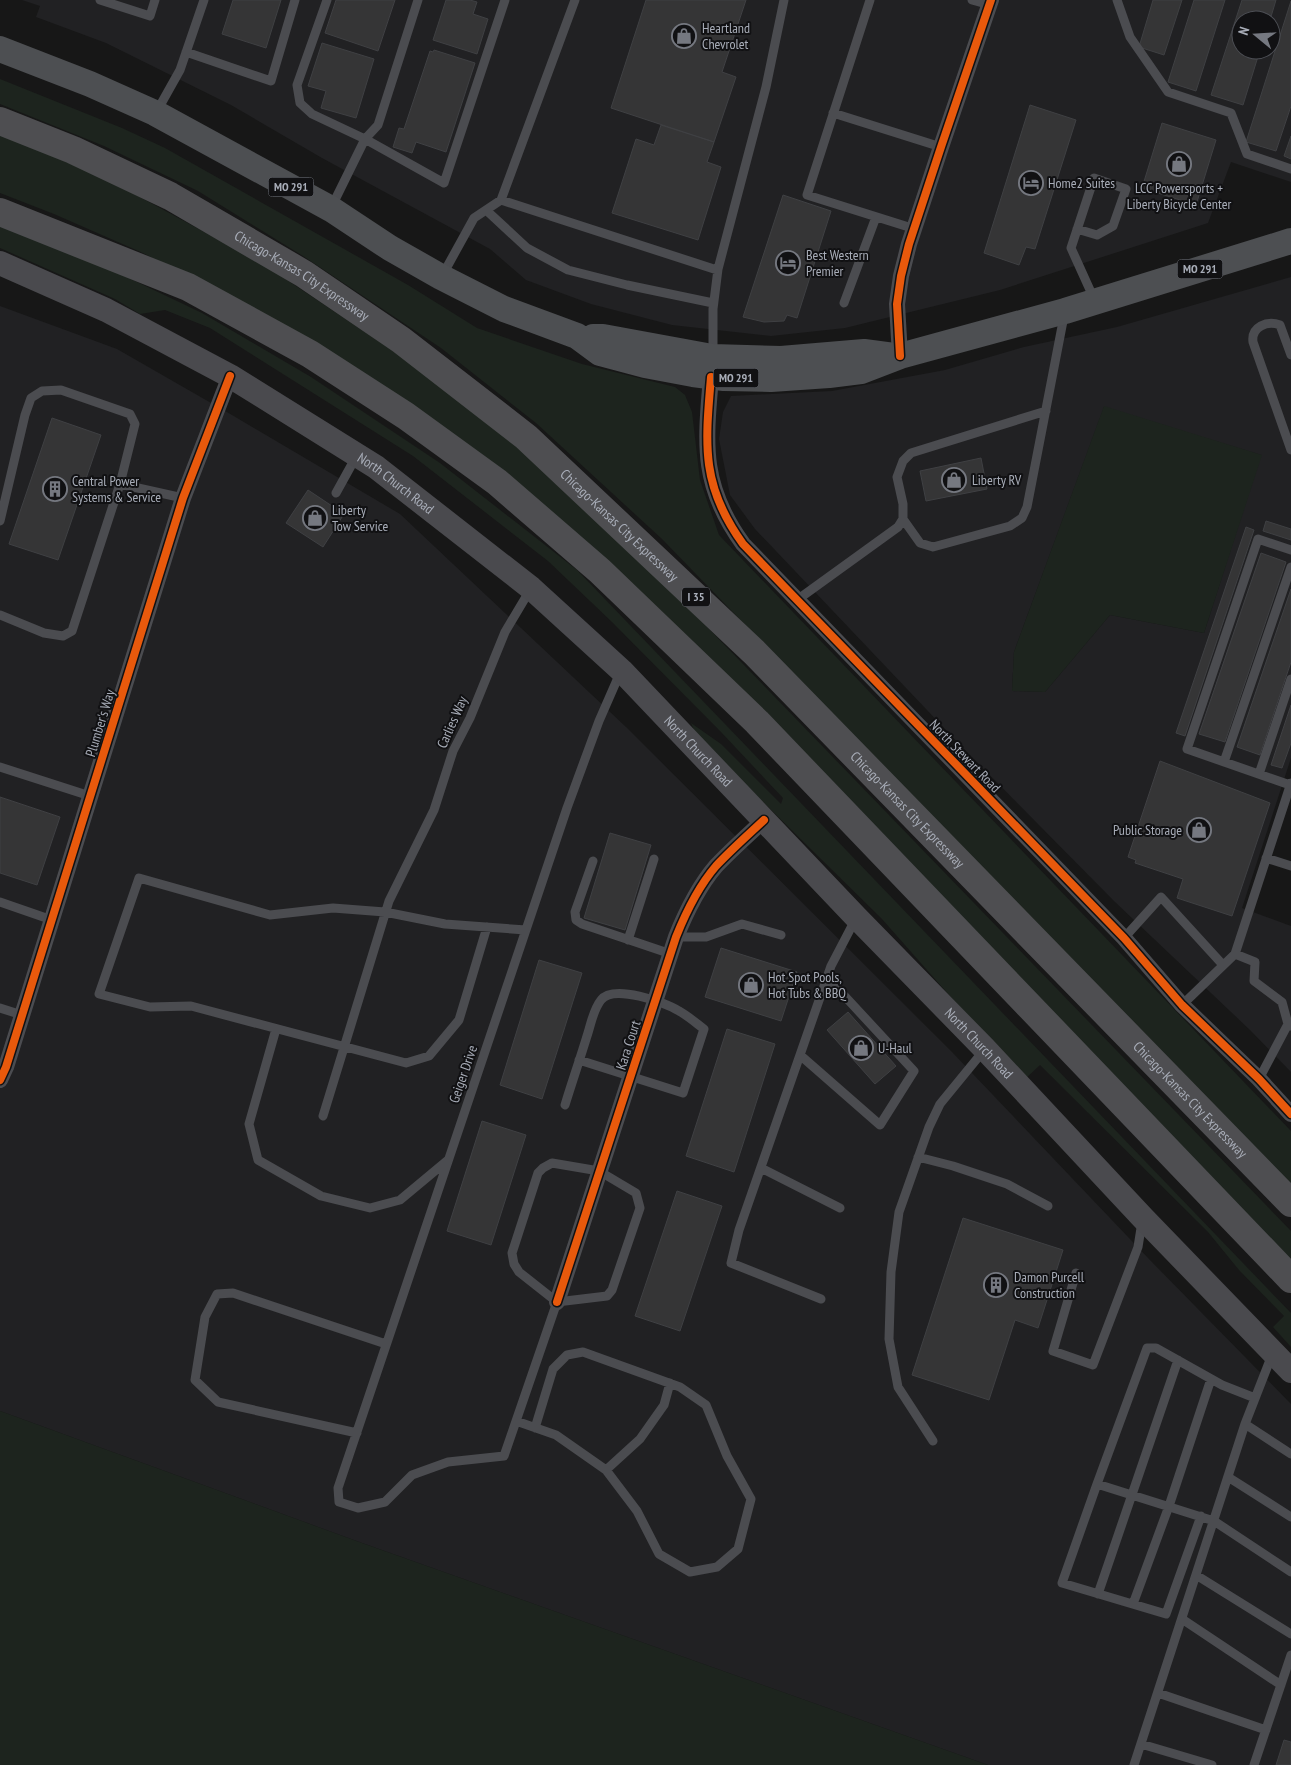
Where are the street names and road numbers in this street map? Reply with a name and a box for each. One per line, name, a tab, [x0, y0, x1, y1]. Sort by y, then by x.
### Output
road number: MO 291	[268, 178, 314, 196]
street label: Chicago-Kansas City Expressway	[231, 226, 373, 325]
road number: MO 291	[1178, 260, 1222, 278]
road number: MO 291	[714, 368, 758, 388]
street label: North Church Road	[354, 449, 438, 518]
street label: Chicago-Kansas City Expressway	[557, 465, 683, 586]
road number: I 35	[682, 588, 710, 606]
street label: Plumber's Way	[81, 686, 119, 759]
street label: Carlies Way	[433, 693, 472, 751]
street label: North Church Road	[660, 712, 736, 791]
street label: North Stewart Road	[926, 716, 1004, 796]
street label: Chicago-Kansas City Expressway	[847, 747, 969, 872]
street label: North Church Road	[941, 1004, 1017, 1082]
street label: Kara Court	[612, 1018, 644, 1072]
street label: Chicago-Kansas City Expressway	[1129, 1038, 1252, 1162]
street label: Geiger Drive	[445, 1043, 481, 1105]

